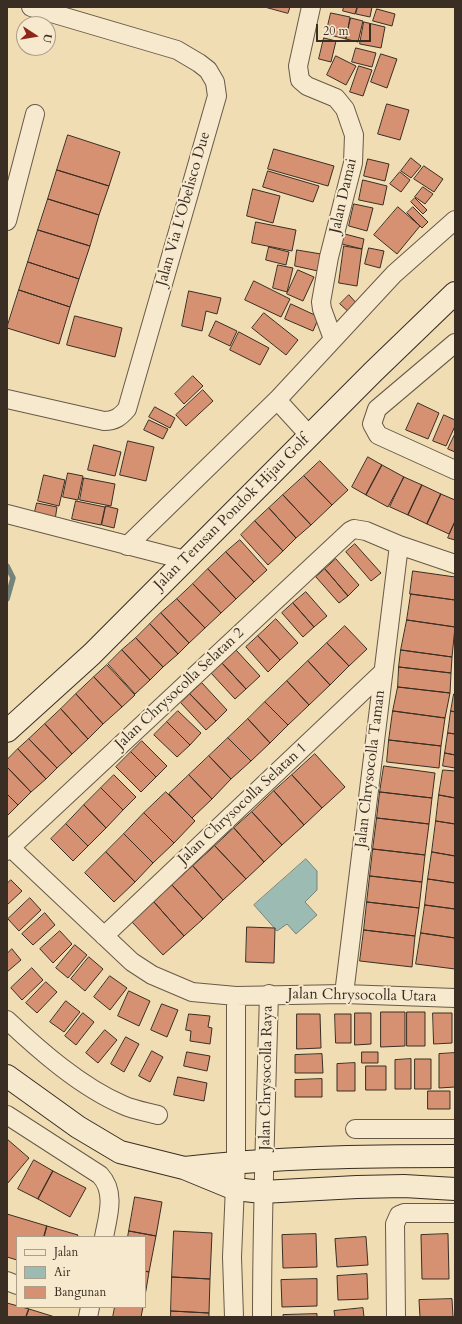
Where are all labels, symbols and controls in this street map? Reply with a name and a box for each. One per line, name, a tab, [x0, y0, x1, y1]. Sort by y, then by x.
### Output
north arrow	[16, 16, 56, 56]
scale bar	[318, 16, 373, 42]
text: 20 m	[323, 23, 349, 39]
text: U	[39, 32, 56, 44]
street label: Jalan Via L'Obelisco Due	[153, 130, 215, 288]
street label: Jalan Damai	[327, 157, 361, 235]
street label: Jalan Terusan Pondok Hijau Golf	[151, 432, 313, 594]
street label: Jalan Chrysocolla Selatan 2	[112, 625, 248, 753]
street label: Jalan Chrysocolla Taman	[352, 689, 390, 849]
street label: Jalan Chrysocolla Selatan 1	[175, 740, 311, 868]
street label: Jalan Chrysocolla Utara	[287, 986, 437, 1006]
street label: Jalan Chrysocolla Raya	[257, 1005, 277, 1151]
legend	[16, 1236, 146, 1308]
text: Jalan	[54, 1244, 78, 1260]
text: Air	[54, 1264, 70, 1280]
text: Bangunan	[54, 1284, 106, 1300]

